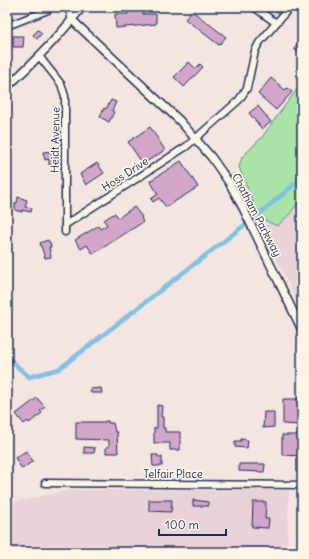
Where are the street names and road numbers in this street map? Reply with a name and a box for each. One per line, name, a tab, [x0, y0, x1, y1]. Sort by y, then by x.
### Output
street label: Heidt Avenue	[47, 107, 63, 173]
street label: Hoss Drive	[99, 154, 151, 194]
street label: Chatham Parkway	[229, 171, 285, 259]
street label: Telfair Place	[143, 467, 203, 481]

